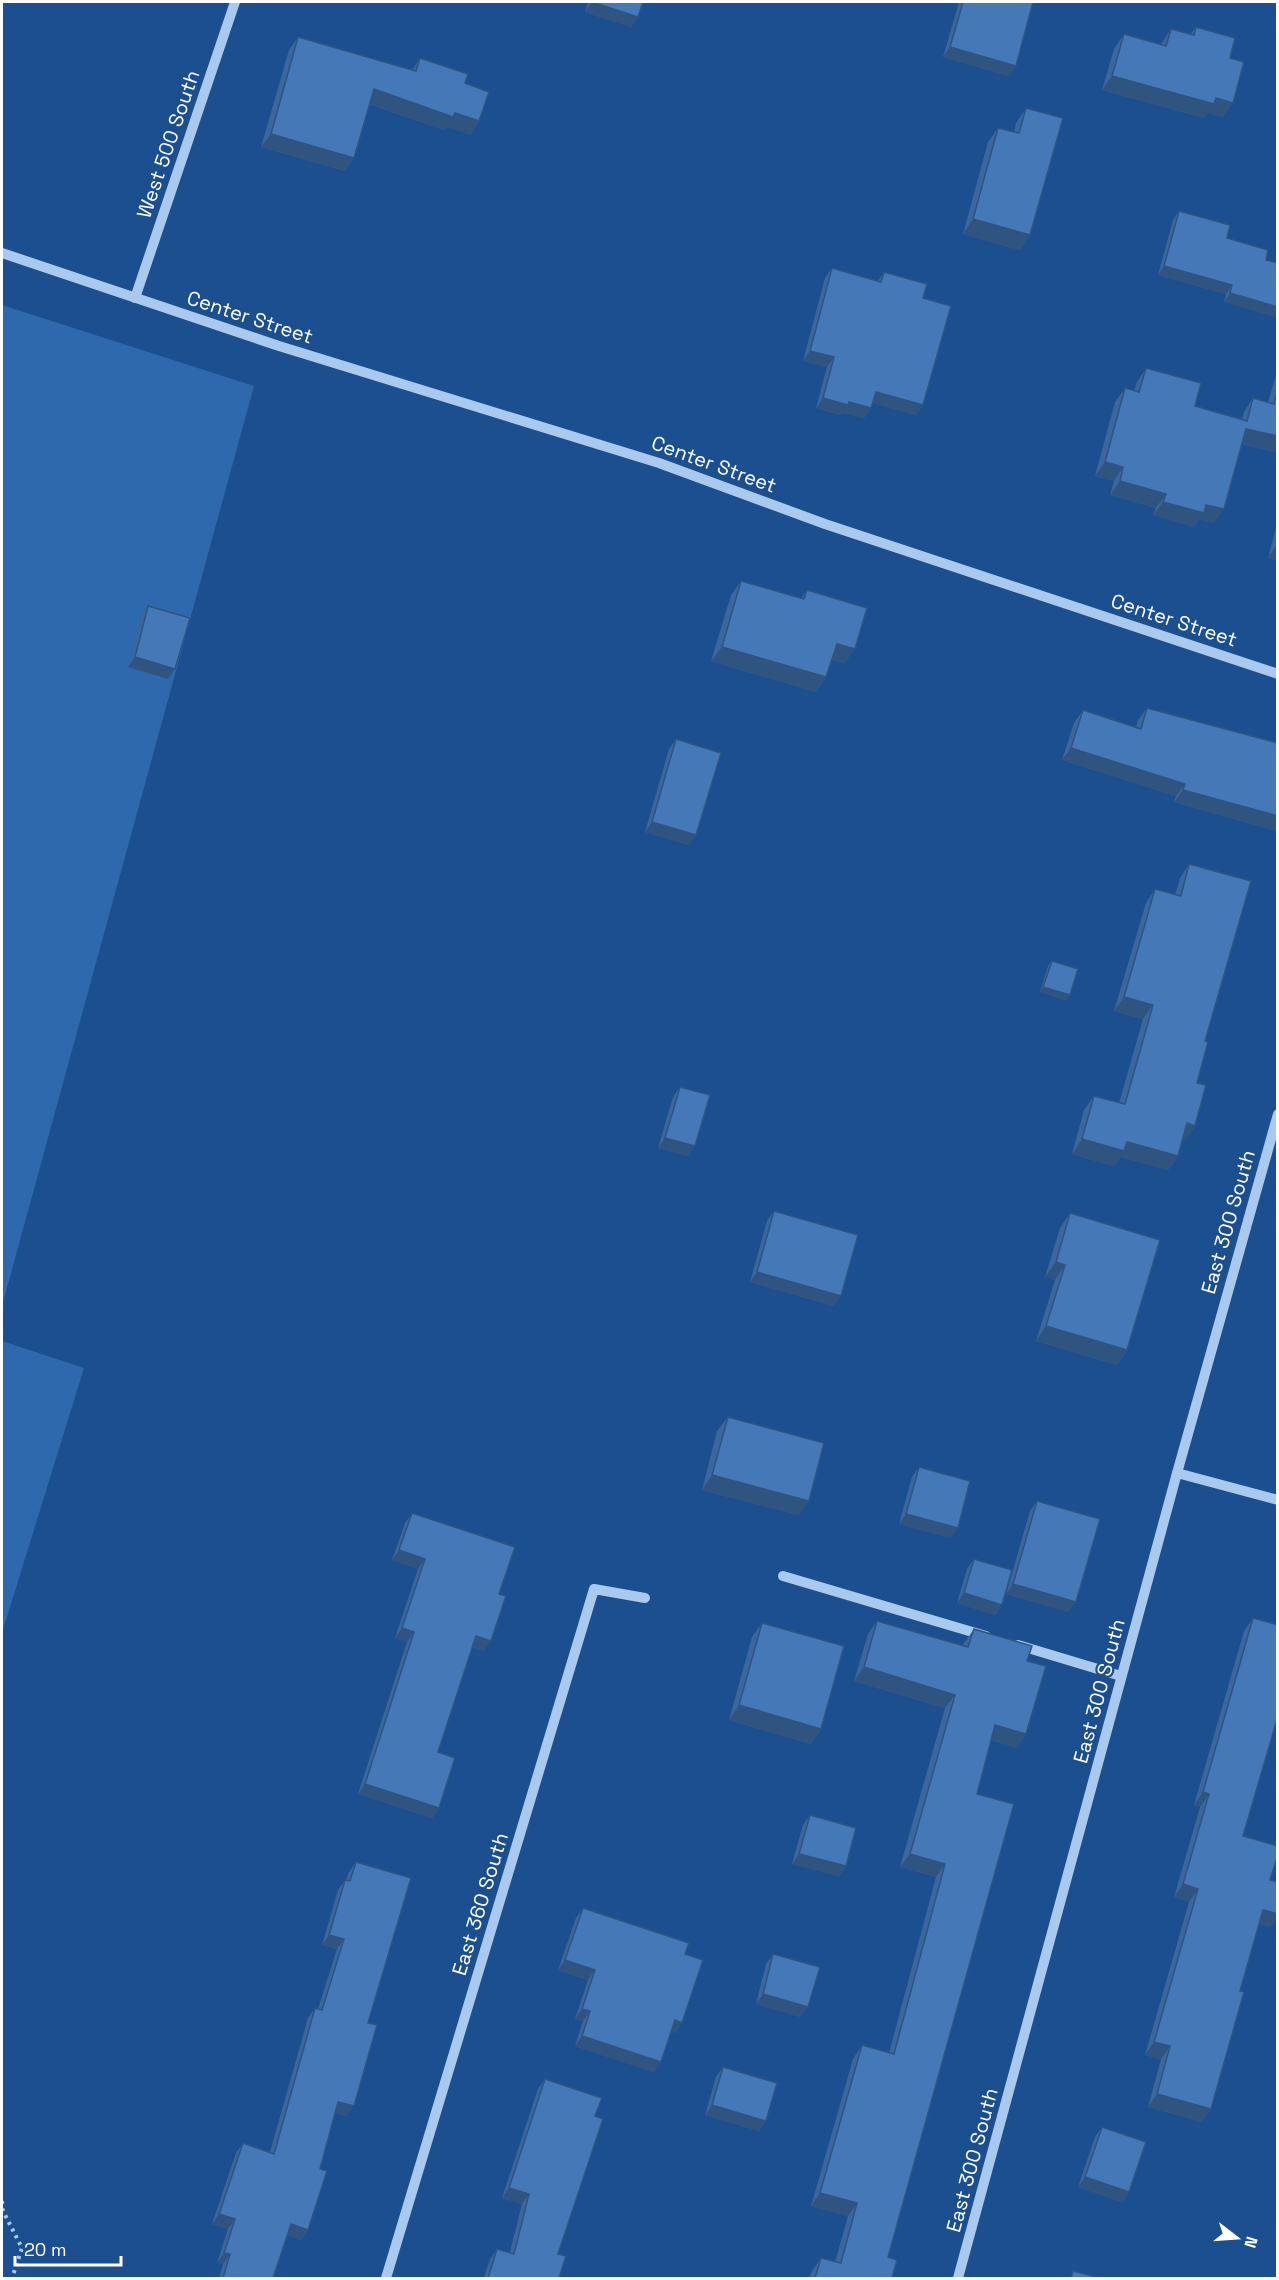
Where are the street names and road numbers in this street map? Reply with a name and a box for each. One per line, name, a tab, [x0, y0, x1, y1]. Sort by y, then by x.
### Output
street label: West 500 South	[131, 67, 205, 221]
street label: Center Street	[184, 284, 316, 350]
street label: Center Street	[648, 429, 780, 499]
street label: Center Street	[1108, 587, 1240, 653]
street label: East 300 South	[1195, 1147, 1261, 1297]
street label: East 300 South	[1067, 1616, 1131, 1766]
street label: East 360 South	[446, 1829, 514, 1979]
street label: East 300 South	[940, 2085, 1004, 2235]

